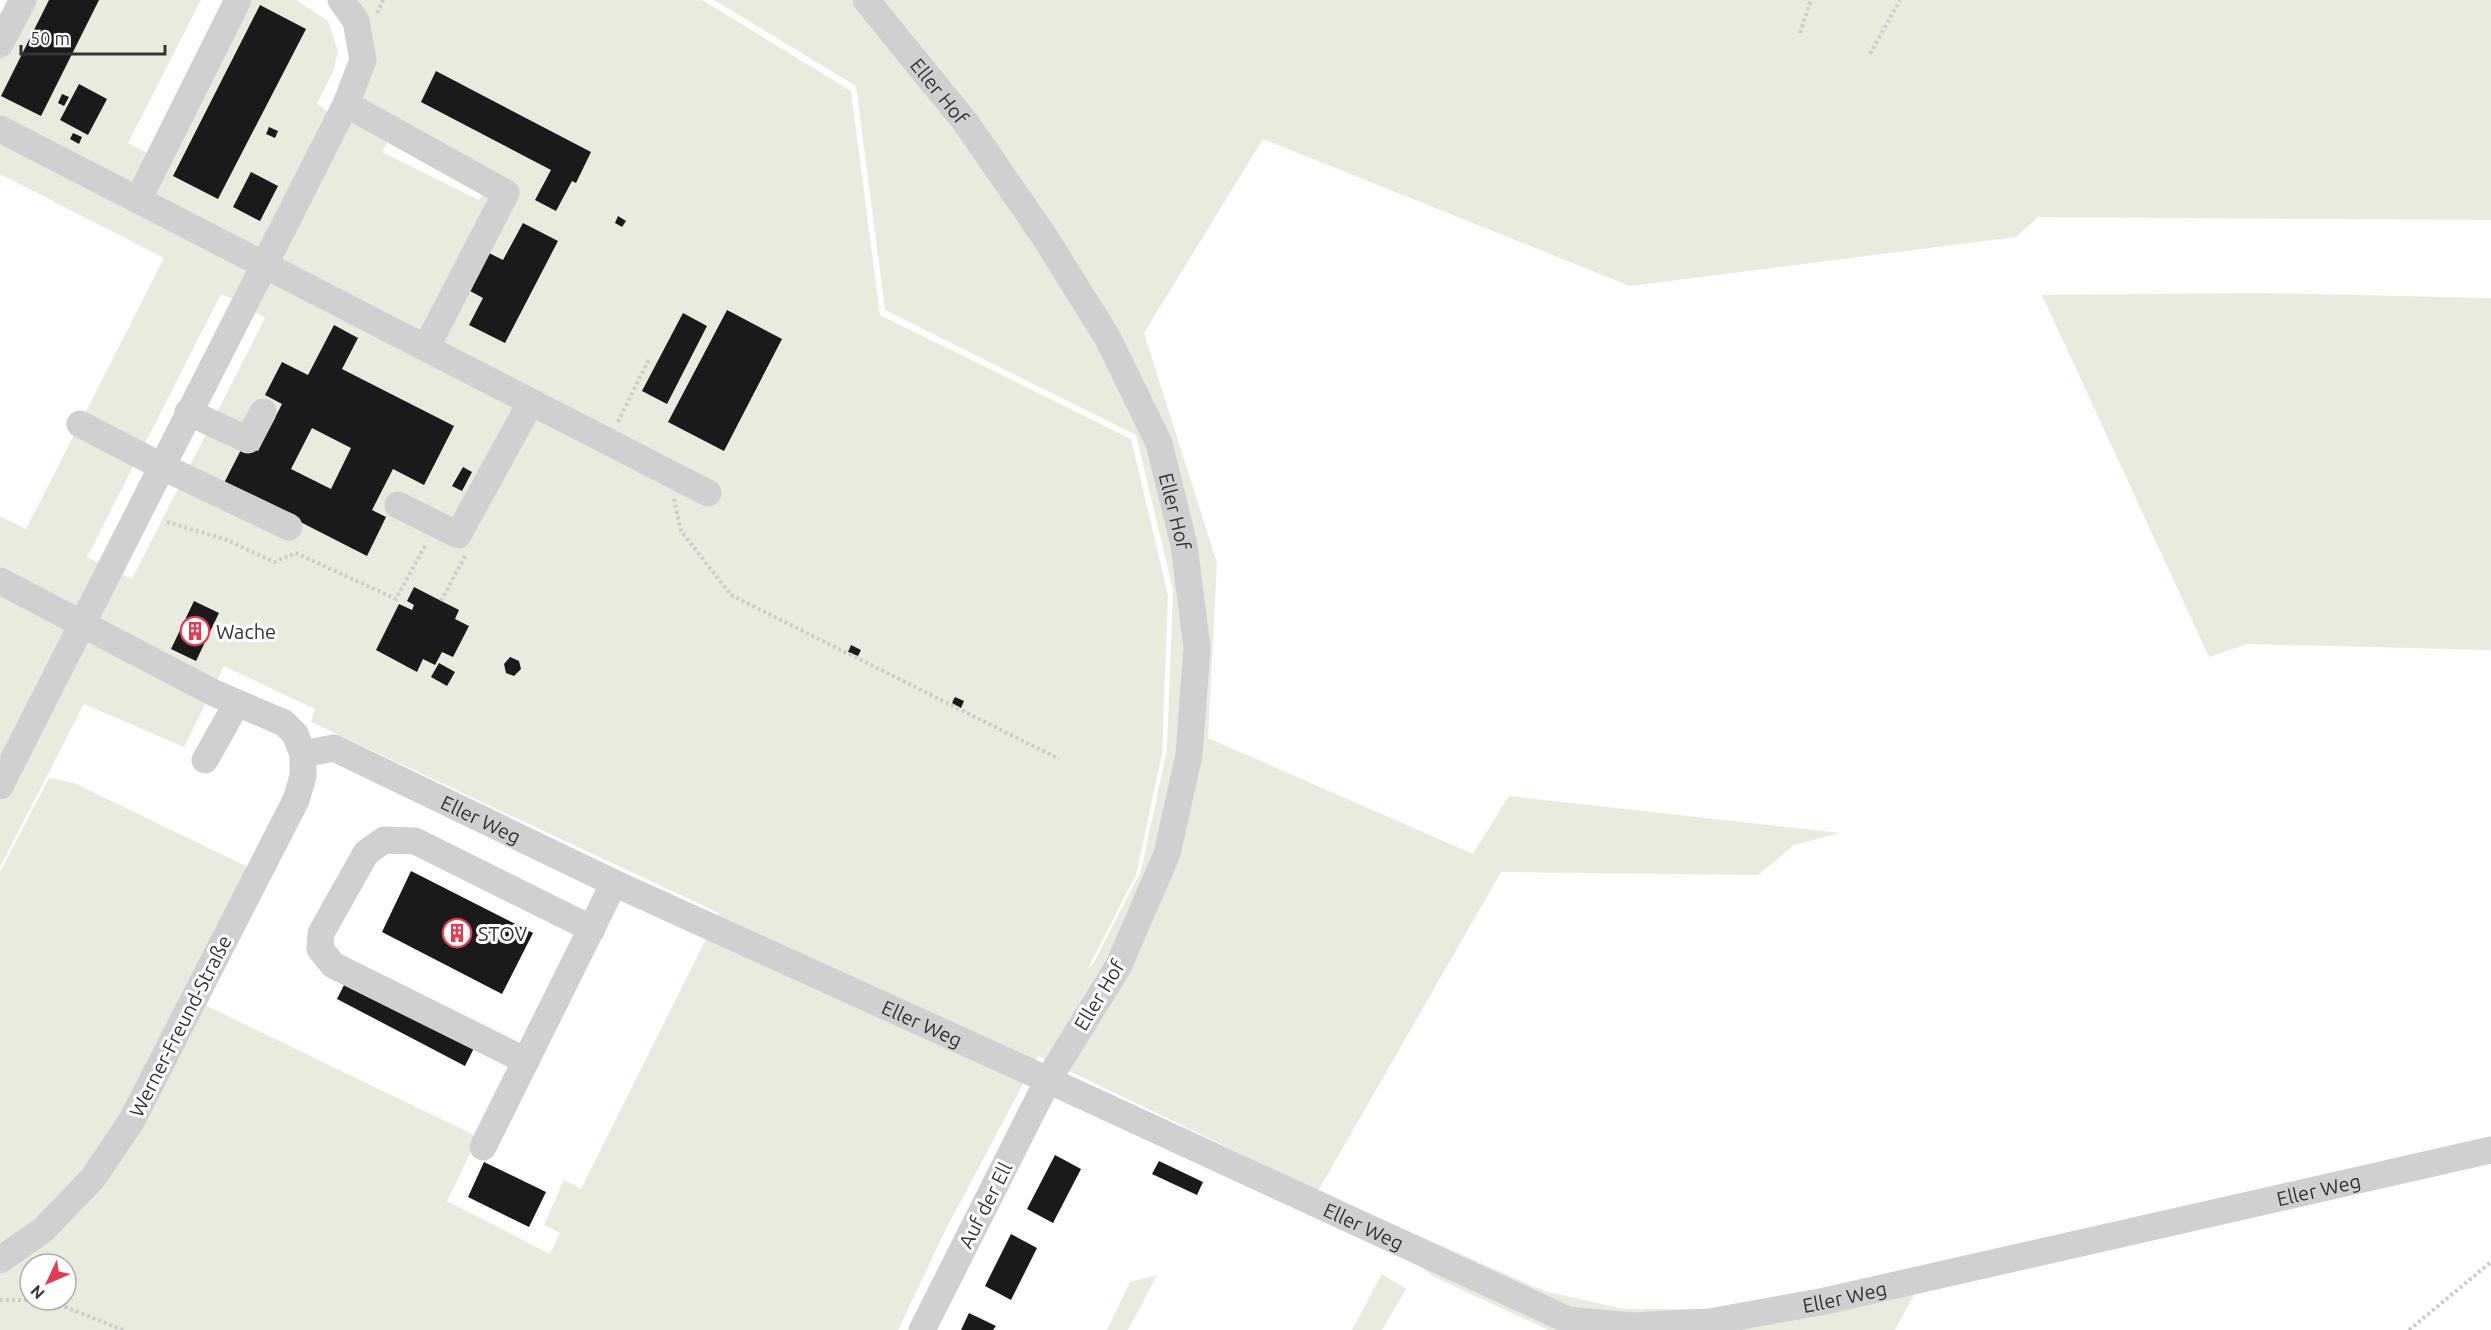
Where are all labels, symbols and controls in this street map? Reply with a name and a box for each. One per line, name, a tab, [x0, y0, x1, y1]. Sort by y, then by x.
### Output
scale bar	[21, 18, 165, 56]
text: 50 m	[30, 28, 70, 48]
street label: Eller Hof	[906, 53, 974, 129]
street label: Eller Hof	[1155, 470, 1196, 551]
building icon: Wache	[179, 615, 211, 647]
place label: Wache	[216, 620, 276, 643]
street label: Eller Weg	[438, 790, 525, 848]
building icon: STOV	[441, 917, 473, 949]
place label: STOV	[478, 922, 528, 945]
street label: Werner-Freund-Straße	[124, 931, 236, 1121]
street label: Eller Hof	[1069, 955, 1129, 1034]
street label: Eller Weg	[879, 995, 966, 1051]
street label: Auf der Ell	[954, 1158, 1016, 1252]
street label: Eller Weg	[2274, 1168, 2363, 1210]
street label: Eller Weg	[1320, 1197, 1408, 1254]
north arrow	[18, 1252, 78, 1312]
street label: Eller Weg	[1800, 1276, 1889, 1316]
text: N	[27, 1282, 48, 1303]

